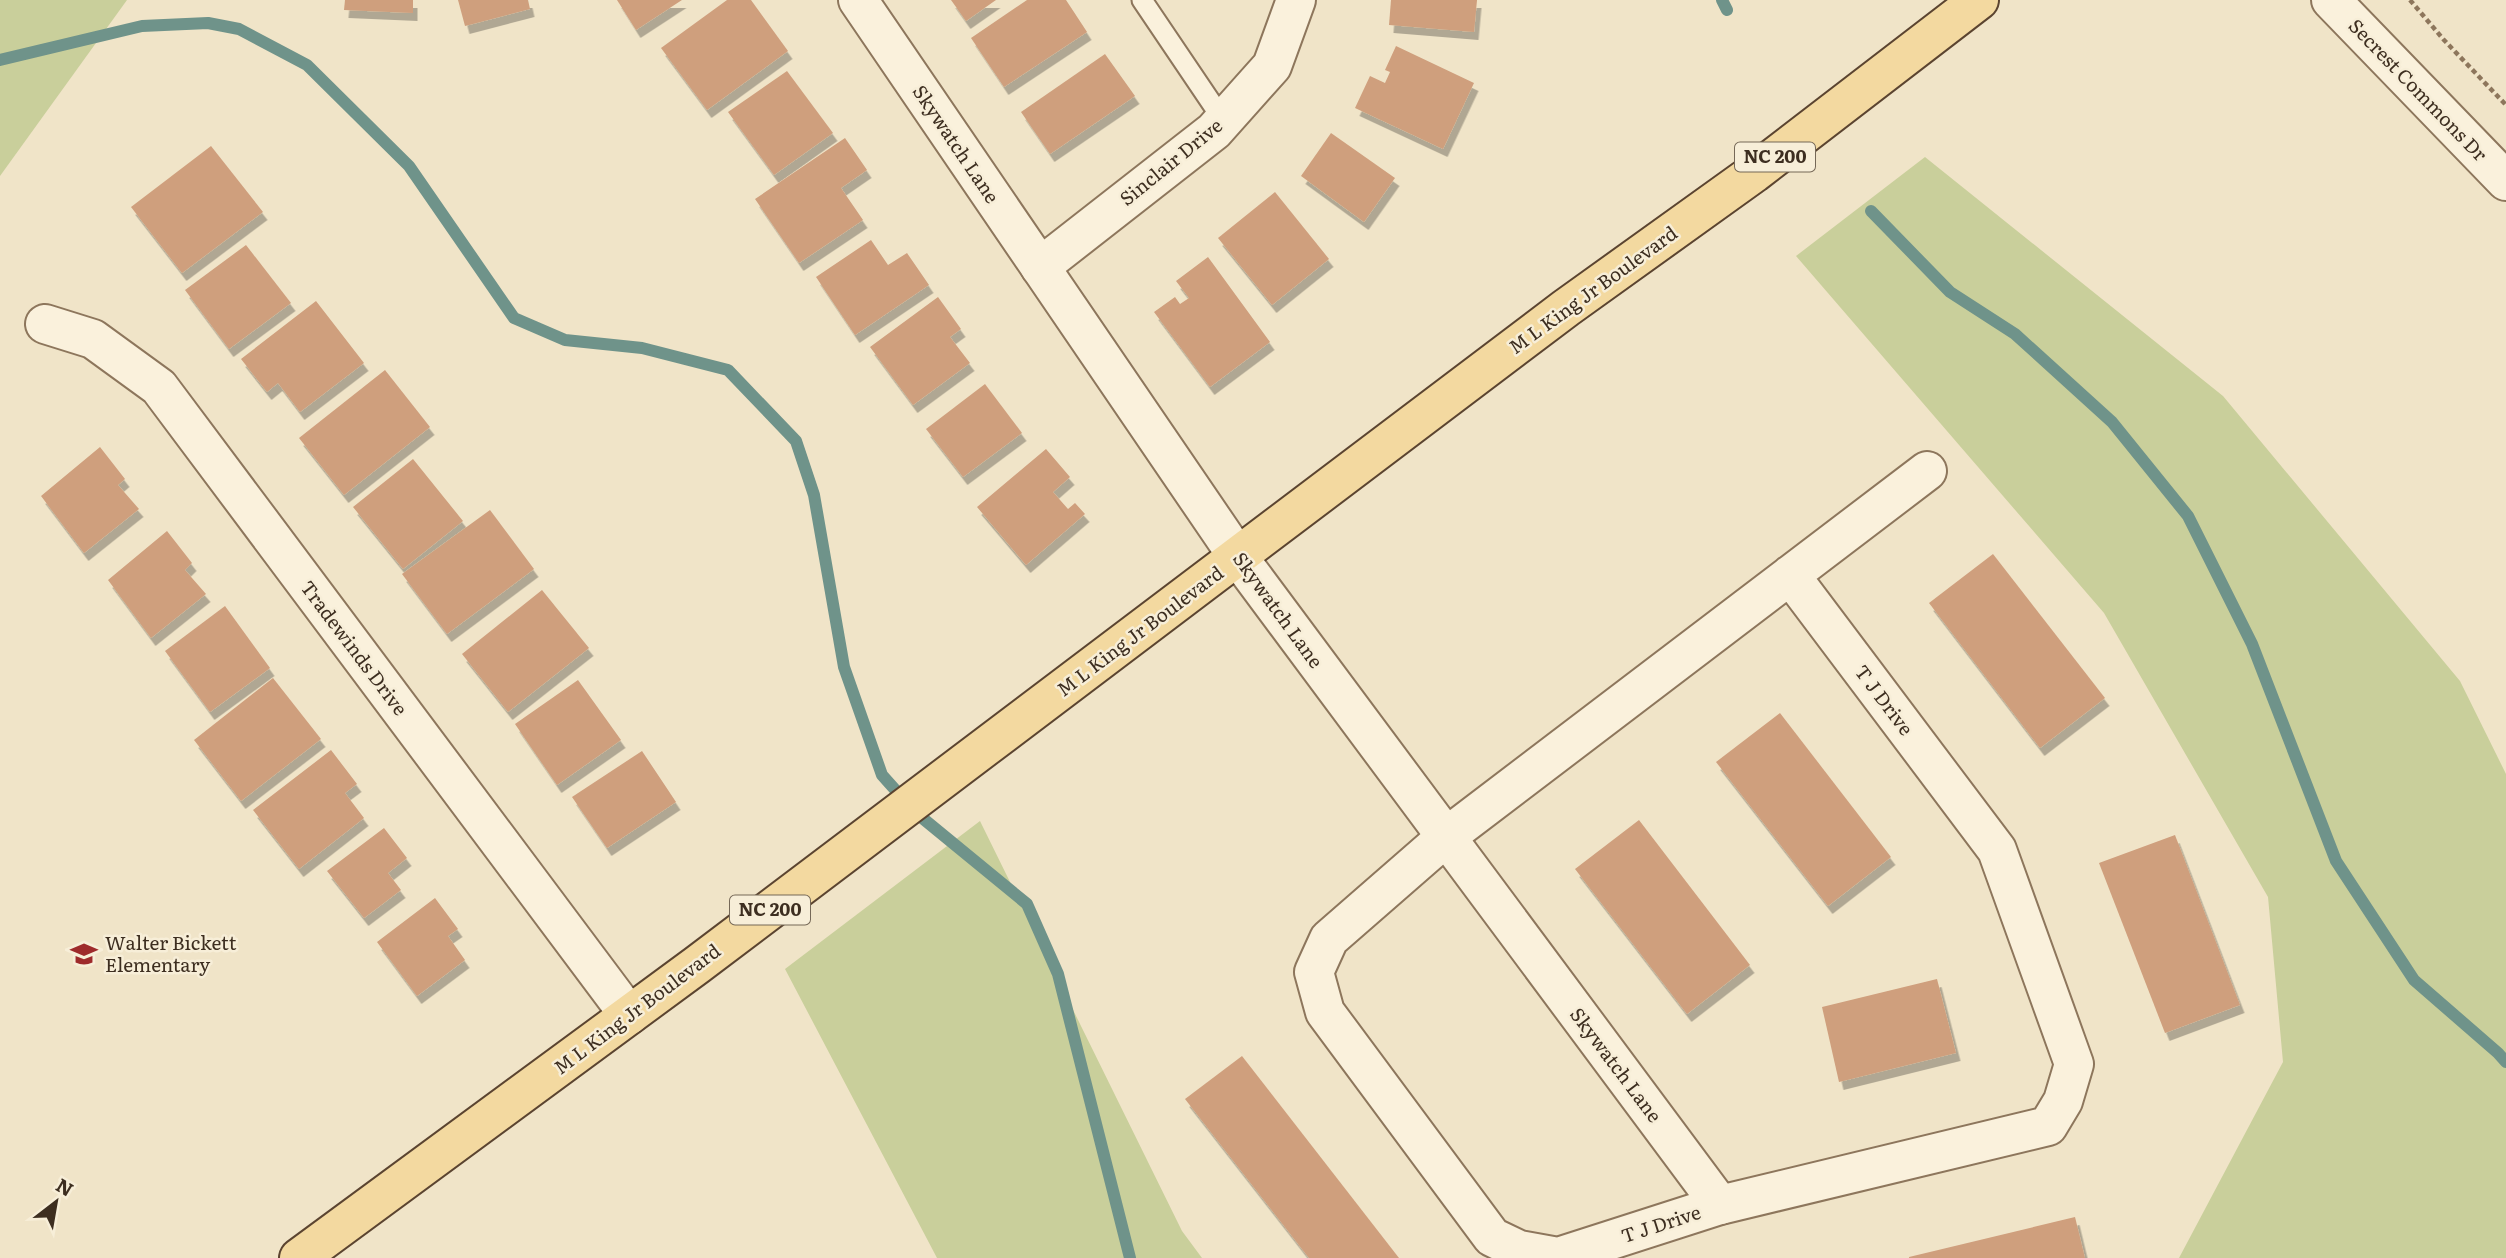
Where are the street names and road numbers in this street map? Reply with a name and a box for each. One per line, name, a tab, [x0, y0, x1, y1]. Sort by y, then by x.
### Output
street label: Secrest Commons Dr	[2343, 12, 2494, 167]
street label: Skywatch Lane	[907, 79, 1007, 208]
street label: Sinclair Drive	[1113, 111, 1228, 211]
road number: NC 200	[1735, 142, 1815, 172]
street label: M L King Jr Boulevard	[1502, 218, 1683, 360]
street label: Skywatch Lane	[1227, 546, 1331, 673]
street label: M L King Jr Boulevard	[1050, 558, 1229, 702]
street label: Tradewinds Drive	[295, 574, 415, 721]
street label: T J Drive	[1849, 658, 1921, 741]
road number: NC 200	[730, 896, 810, 925]
street label: M L King Jr Boulevard	[547, 936, 726, 1080]
street label: Skywatch Lane	[1564, 1001, 1669, 1128]
street label: T J Drive	[1617, 1197, 1704, 1249]

